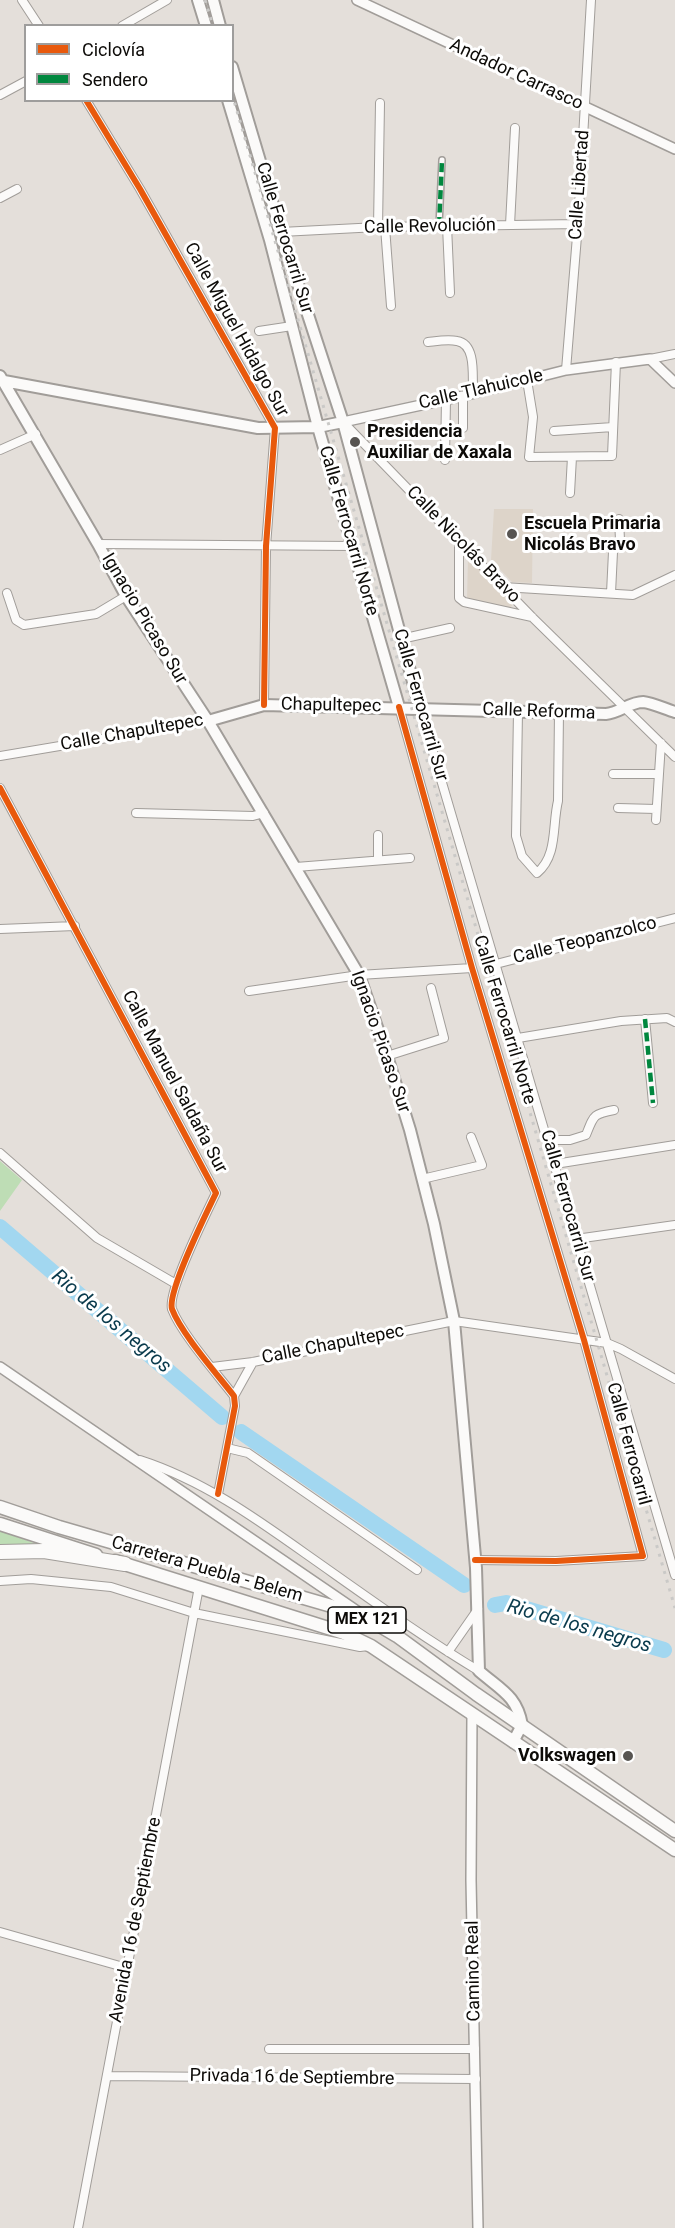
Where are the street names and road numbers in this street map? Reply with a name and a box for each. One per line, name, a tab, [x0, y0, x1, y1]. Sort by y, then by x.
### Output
street label: Andador Carrasco	[446, 35, 586, 115]
street label: Calle Libertad	[565, 129, 595, 241]
street label: Calle Ferrocarril Sur	[251, 160, 317, 316]
street label: Calle Revolución	[364, 215, 496, 239]
street label: Calle Miguel Hidalgo Sur	[179, 239, 293, 421]
street label: Calle Tlahuicole	[417, 365, 545, 415]
street label: Calle Ferrocarril Norte	[313, 444, 383, 618]
street label: Calle Nicolás Bravo	[402, 482, 524, 608]
street label: Ignacio Picaso Sur	[96, 550, 192, 688]
street label: Calle Ferrocarril Sur	[388, 626, 452, 784]
street label: Chapultepec	[281, 694, 381, 718]
street label: Calle Reforma	[482, 699, 596, 725]
street label: Calle Chapultepec	[59, 710, 205, 756]
street label: Calle Teopanzolco	[511, 913, 659, 969]
street label: Calle Ferrocarril Norte	[468, 933, 540, 1107]
street label: Ignacio Picaso Sur	[346, 968, 414, 1116]
street label: Calle Manuel Saldaña Sur	[117, 987, 231, 1177]
street label: Calle Ferrocarril Sur	[535, 1127, 599, 1285]
street label: Calle Chapultepec	[260, 1321, 406, 1369]
street label: Calle Ferrocarril	[601, 1380, 655, 1508]
street label: Carretera Puebla - Belem	[109, 1532, 305, 1608]
road number: MEX 121	[328, 1607, 406, 1633]
street label: Avenida 16 de Septiembre	[106, 1816, 166, 2024]
street label: Camino Real	[462, 1920, 486, 2022]
street label: Privada 16 de Septiembre	[189, 2065, 395, 2091]

